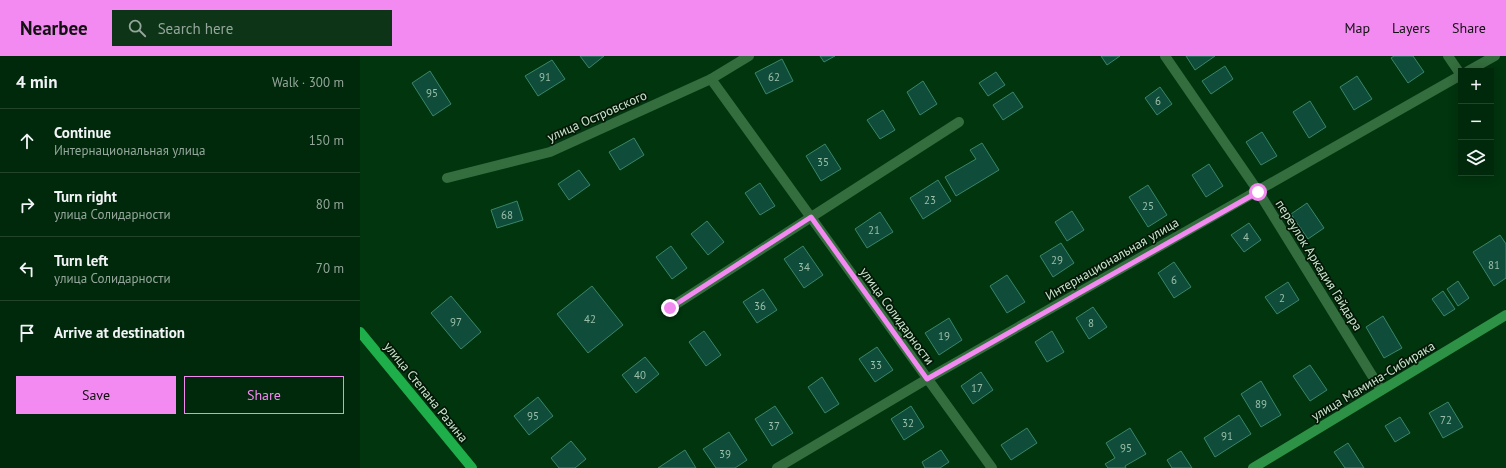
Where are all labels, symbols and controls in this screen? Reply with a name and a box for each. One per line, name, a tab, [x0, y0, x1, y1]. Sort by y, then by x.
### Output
search box	[112, 10, 392, 46]
text: Nearbee	[20, 16, 88, 40]
icon: search	[126, 17, 148, 39]
text: Search here	[158, 19, 233, 38]
text: Map	[1344, 19, 1370, 37]
text: Layers	[1392, 19, 1430, 37]
text: Share	[1452, 19, 1486, 37]
map controls	[1458, 68, 1494, 176]
button: +	[1458, 68, 1494, 104]
house number: 91	[539, 70, 551, 84]
house number: 62	[768, 70, 780, 84]
text: 4 min	[16, 71, 57, 93]
text: Walk · 300 m	[272, 74, 344, 91]
house number: 95	[426, 86, 438, 100]
street label: улица Островского	[545, 86, 649, 146]
house number: 6	[1155, 94, 1161, 108]
button: −	[1458, 104, 1494, 140]
text: Continue	[54, 123, 111, 142]
icon: ahead	[16, 130, 38, 152]
text: 150 m	[309, 132, 344, 149]
button: layers	[1458, 140, 1494, 176]
text: Интернациональная улица	[54, 142, 205, 159]
house number: 35	[817, 155, 829, 169]
route start	[1249, 183, 1267, 201]
text: Turn right	[54, 187, 117, 206]
house number: 23	[924, 193, 936, 207]
icon: right	[16, 194, 38, 216]
text: 80 m	[316, 196, 344, 213]
street label: переулок Аркадия Гайдара	[1272, 196, 1366, 334]
house number: 25	[1142, 199, 1154, 213]
text: улица Солидарности	[54, 206, 170, 223]
house number: 68	[501, 208, 513, 222]
street label: Интернациональная улица	[1042, 214, 1182, 304]
house number: 21	[868, 223, 880, 237]
house number: 4	[1243, 230, 1249, 244]
text: Turn left	[54, 251, 108, 270]
house number: 29	[1051, 253, 1063, 267]
icon: left	[16, 258, 38, 280]
house number: 81	[1488, 258, 1500, 272]
text: 70 m	[316, 260, 344, 277]
house number: 34	[798, 260, 810, 274]
street label: улица Солидарности	[856, 264, 938, 368]
text: улица Солидарности	[54, 270, 170, 287]
house number: 6	[1171, 273, 1177, 287]
house number: 2	[1279, 291, 1285, 305]
route end	[661, 299, 679, 317]
house number: 36	[754, 299, 766, 313]
house number: 42	[584, 312, 596, 326]
house number: 97	[450, 315, 462, 329]
house number: 8	[1088, 316, 1094, 330]
icon: arrive	[16, 322, 38, 344]
text: Arrive at destination	[54, 323, 185, 342]
house number: 19	[938, 329, 950, 343]
street label: улица Мамина-Сибиряка	[1308, 337, 1438, 425]
street label: улица Степана Разина	[380, 338, 472, 446]
house number: 33	[870, 358, 882, 372]
house number: 40	[634, 368, 646, 382]
button: Save	[16, 376, 176, 414]
button: Share	[184, 376, 344, 414]
house number: 17	[971, 381, 983, 395]
house number: 89	[1255, 397, 1267, 411]
house number: 95	[527, 409, 539, 423]
house number: 72	[1440, 413, 1452, 427]
house number: 32	[902, 416, 914, 430]
house number: 37	[768, 419, 780, 433]
house number: 91	[1221, 429, 1233, 443]
house number: 95	[1120, 441, 1132, 455]
house number: 39	[719, 447, 731, 461]

